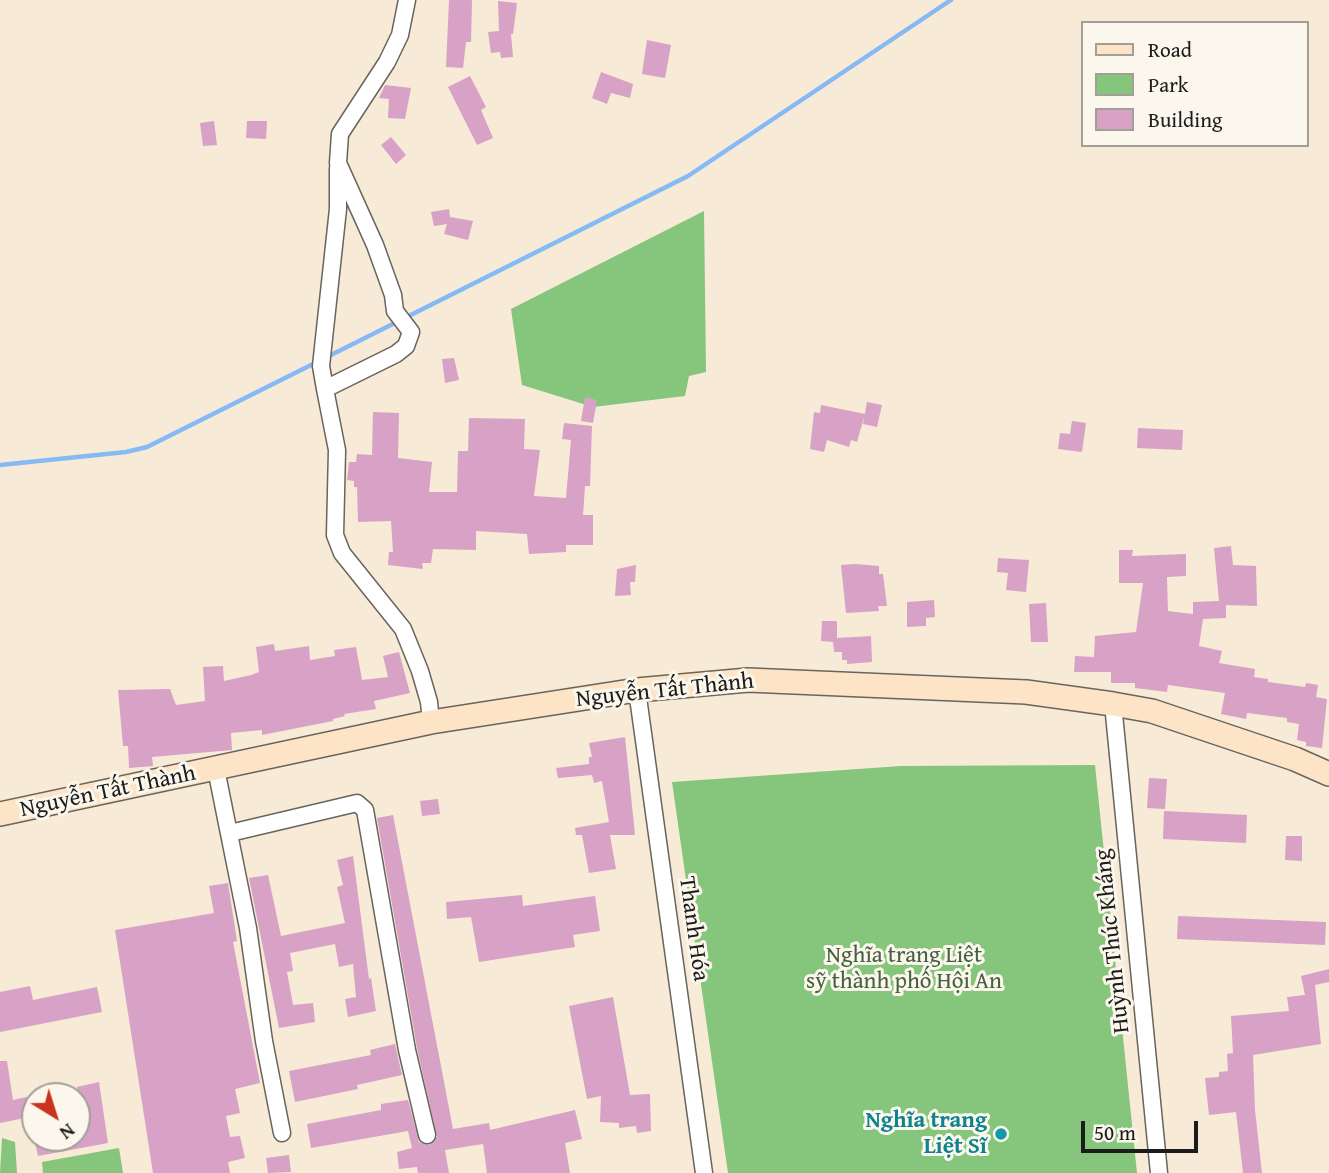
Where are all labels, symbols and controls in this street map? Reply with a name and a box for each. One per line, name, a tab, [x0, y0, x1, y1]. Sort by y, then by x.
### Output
legend	[1080, 21, 1308, 147]
text: Road	[1148, 34, 1192, 65]
text: Park	[1148, 69, 1189, 100]
text: Building	[1148, 104, 1222, 135]
street label: Nguyễn Tất Thành	[575, 668, 755, 714]
street label: Nguyễn Tất Thành	[18, 760, 198, 824]
street label: Huỳnh Thúc Kháng	[1090, 847, 1136, 1035]
street label: Thanh Hóa	[672, 875, 714, 983]
park label: Nghĩa trang Liệt sỹ thành phố Hội An	[806, 942, 1002, 996]
north arrow	[21, 1082, 91, 1152]
scale bar	[1084, 1106, 1201, 1150]
place label: Nghĩa trang Liệt Sĩ	[865, 1107, 987, 1161]
text: N	[54, 1117, 81, 1147]
text: 50 m	[1094, 1117, 1136, 1148]
marker: Nghĩa trang Liệt Sĩ	[993, 1126, 1009, 1142]

